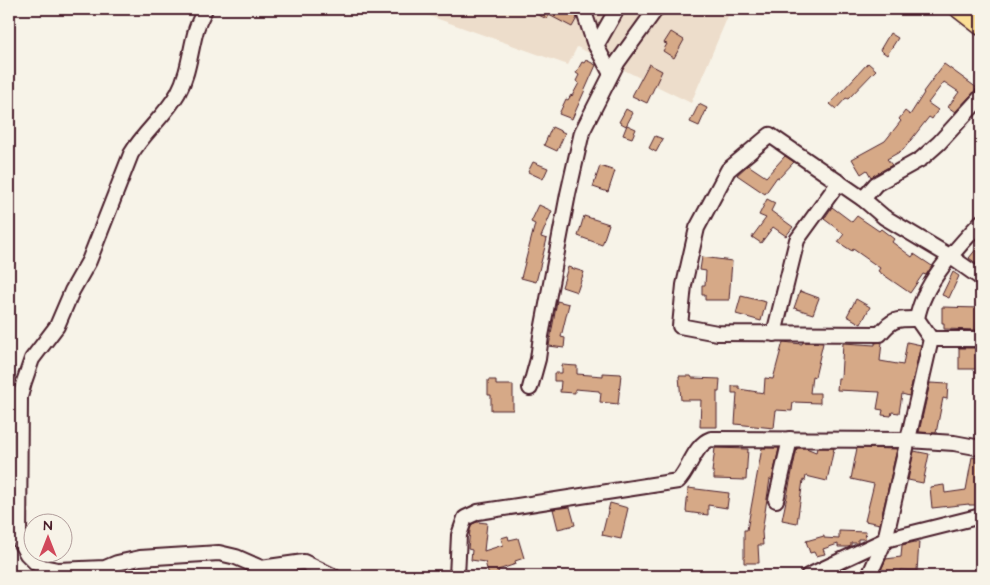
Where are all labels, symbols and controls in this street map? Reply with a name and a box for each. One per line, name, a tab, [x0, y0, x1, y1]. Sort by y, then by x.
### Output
north arrow	[22, 512, 72, 562]
text: N	[44, 516, 53, 536]

